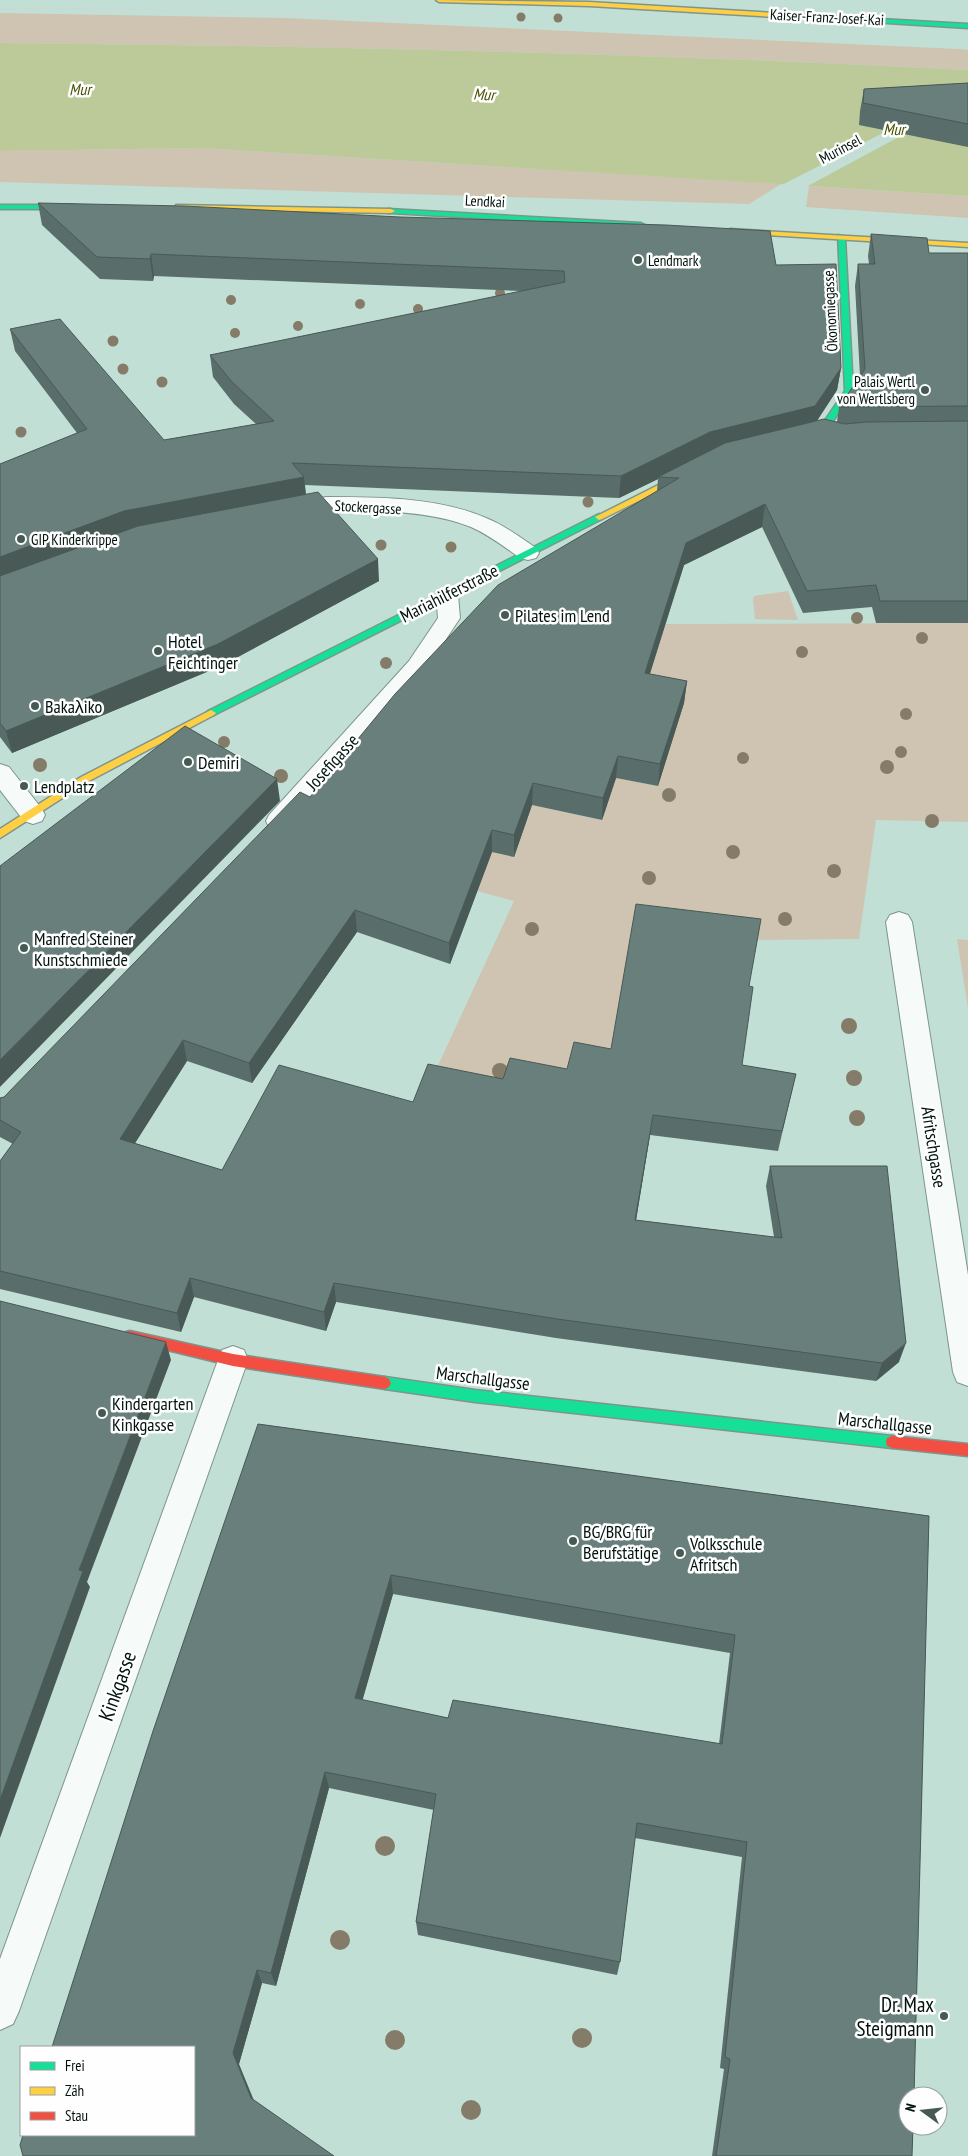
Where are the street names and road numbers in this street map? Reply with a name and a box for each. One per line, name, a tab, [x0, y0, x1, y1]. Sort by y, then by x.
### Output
street label: Kaiser-Franz-Josef-Kai	[769, 5, 885, 29]
street label: Murinsel	[816, 130, 865, 168]
street label: Lendkai	[465, 190, 505, 212]
street label: Ökonomiegasse	[818, 270, 842, 352]
street label: Stockergasse	[334, 496, 402, 518]
street label: Mariahilferstraße	[396, 558, 502, 628]
street label: Josefigasse	[300, 729, 363, 796]
street label: Afritschgasse	[916, 1105, 952, 1189]
street label: Marschallgasse	[435, 1361, 531, 1395]
street label: Marschallgasse	[837, 1407, 933, 1439]
street label: Kinkgasse	[92, 1647, 142, 1725]

